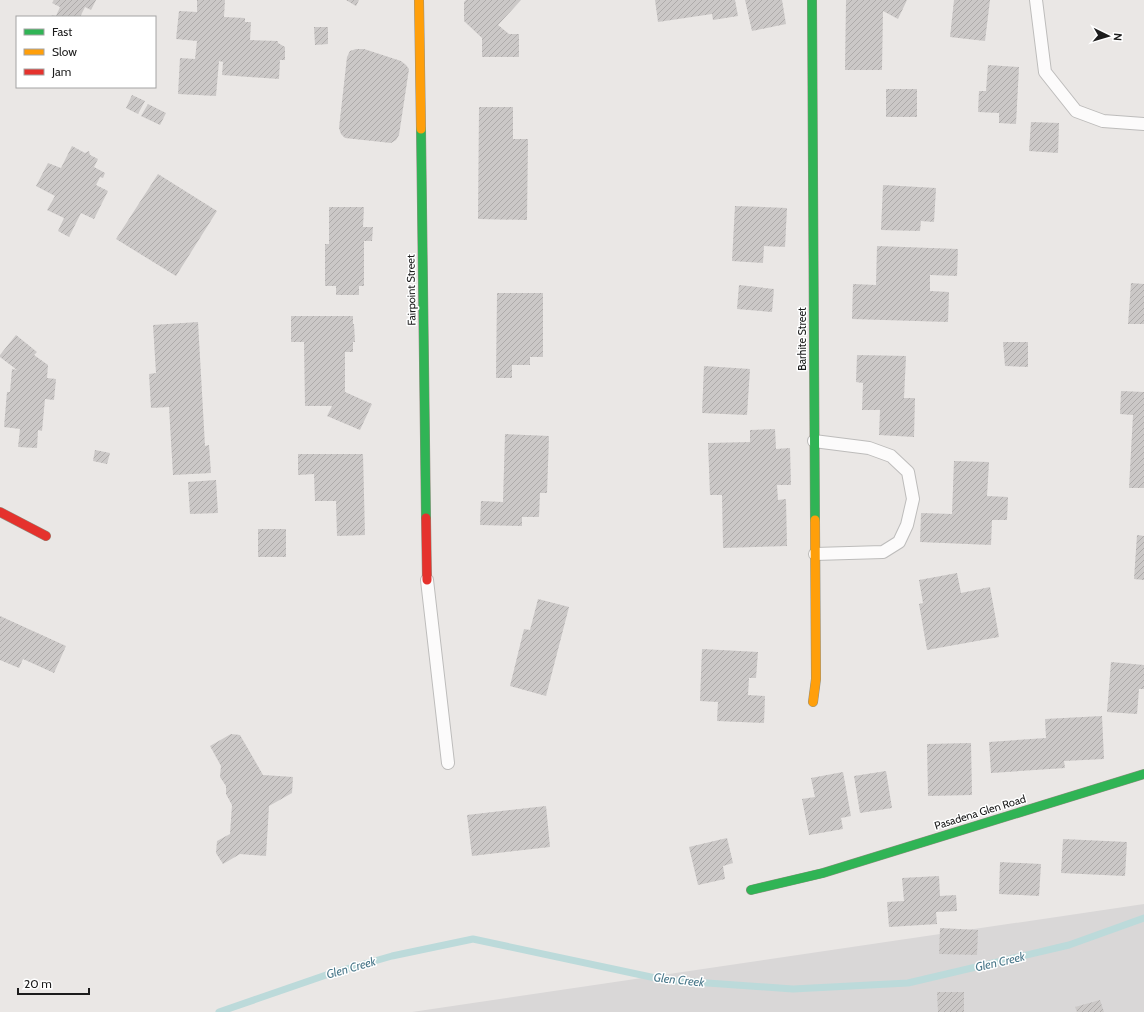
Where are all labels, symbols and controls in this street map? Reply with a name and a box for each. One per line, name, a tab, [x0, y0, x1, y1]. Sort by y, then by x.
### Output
legend	[16, 16, 156, 88]
north arrow	[1088, 16, 1128, 56]
text: Fast	[52, 24, 72, 39]
text: N	[1111, 32, 1125, 41]
text: Slow	[52, 44, 77, 59]
text: Jam	[51, 64, 71, 79]
street label: Fairpoint Street	[403, 254, 419, 326]
street label: Barhite Street	[795, 307, 809, 371]
street label: Pasadena Glen Road	[933, 791, 1027, 833]
water label: Glen Creek	[973, 948, 1027, 975]
water label: Glen Creek	[324, 953, 378, 982]
water label: Glen Creek	[653, 969, 706, 990]
scale bar	[18, 970, 89, 996]
text: 20 m	[24, 976, 52, 991]

